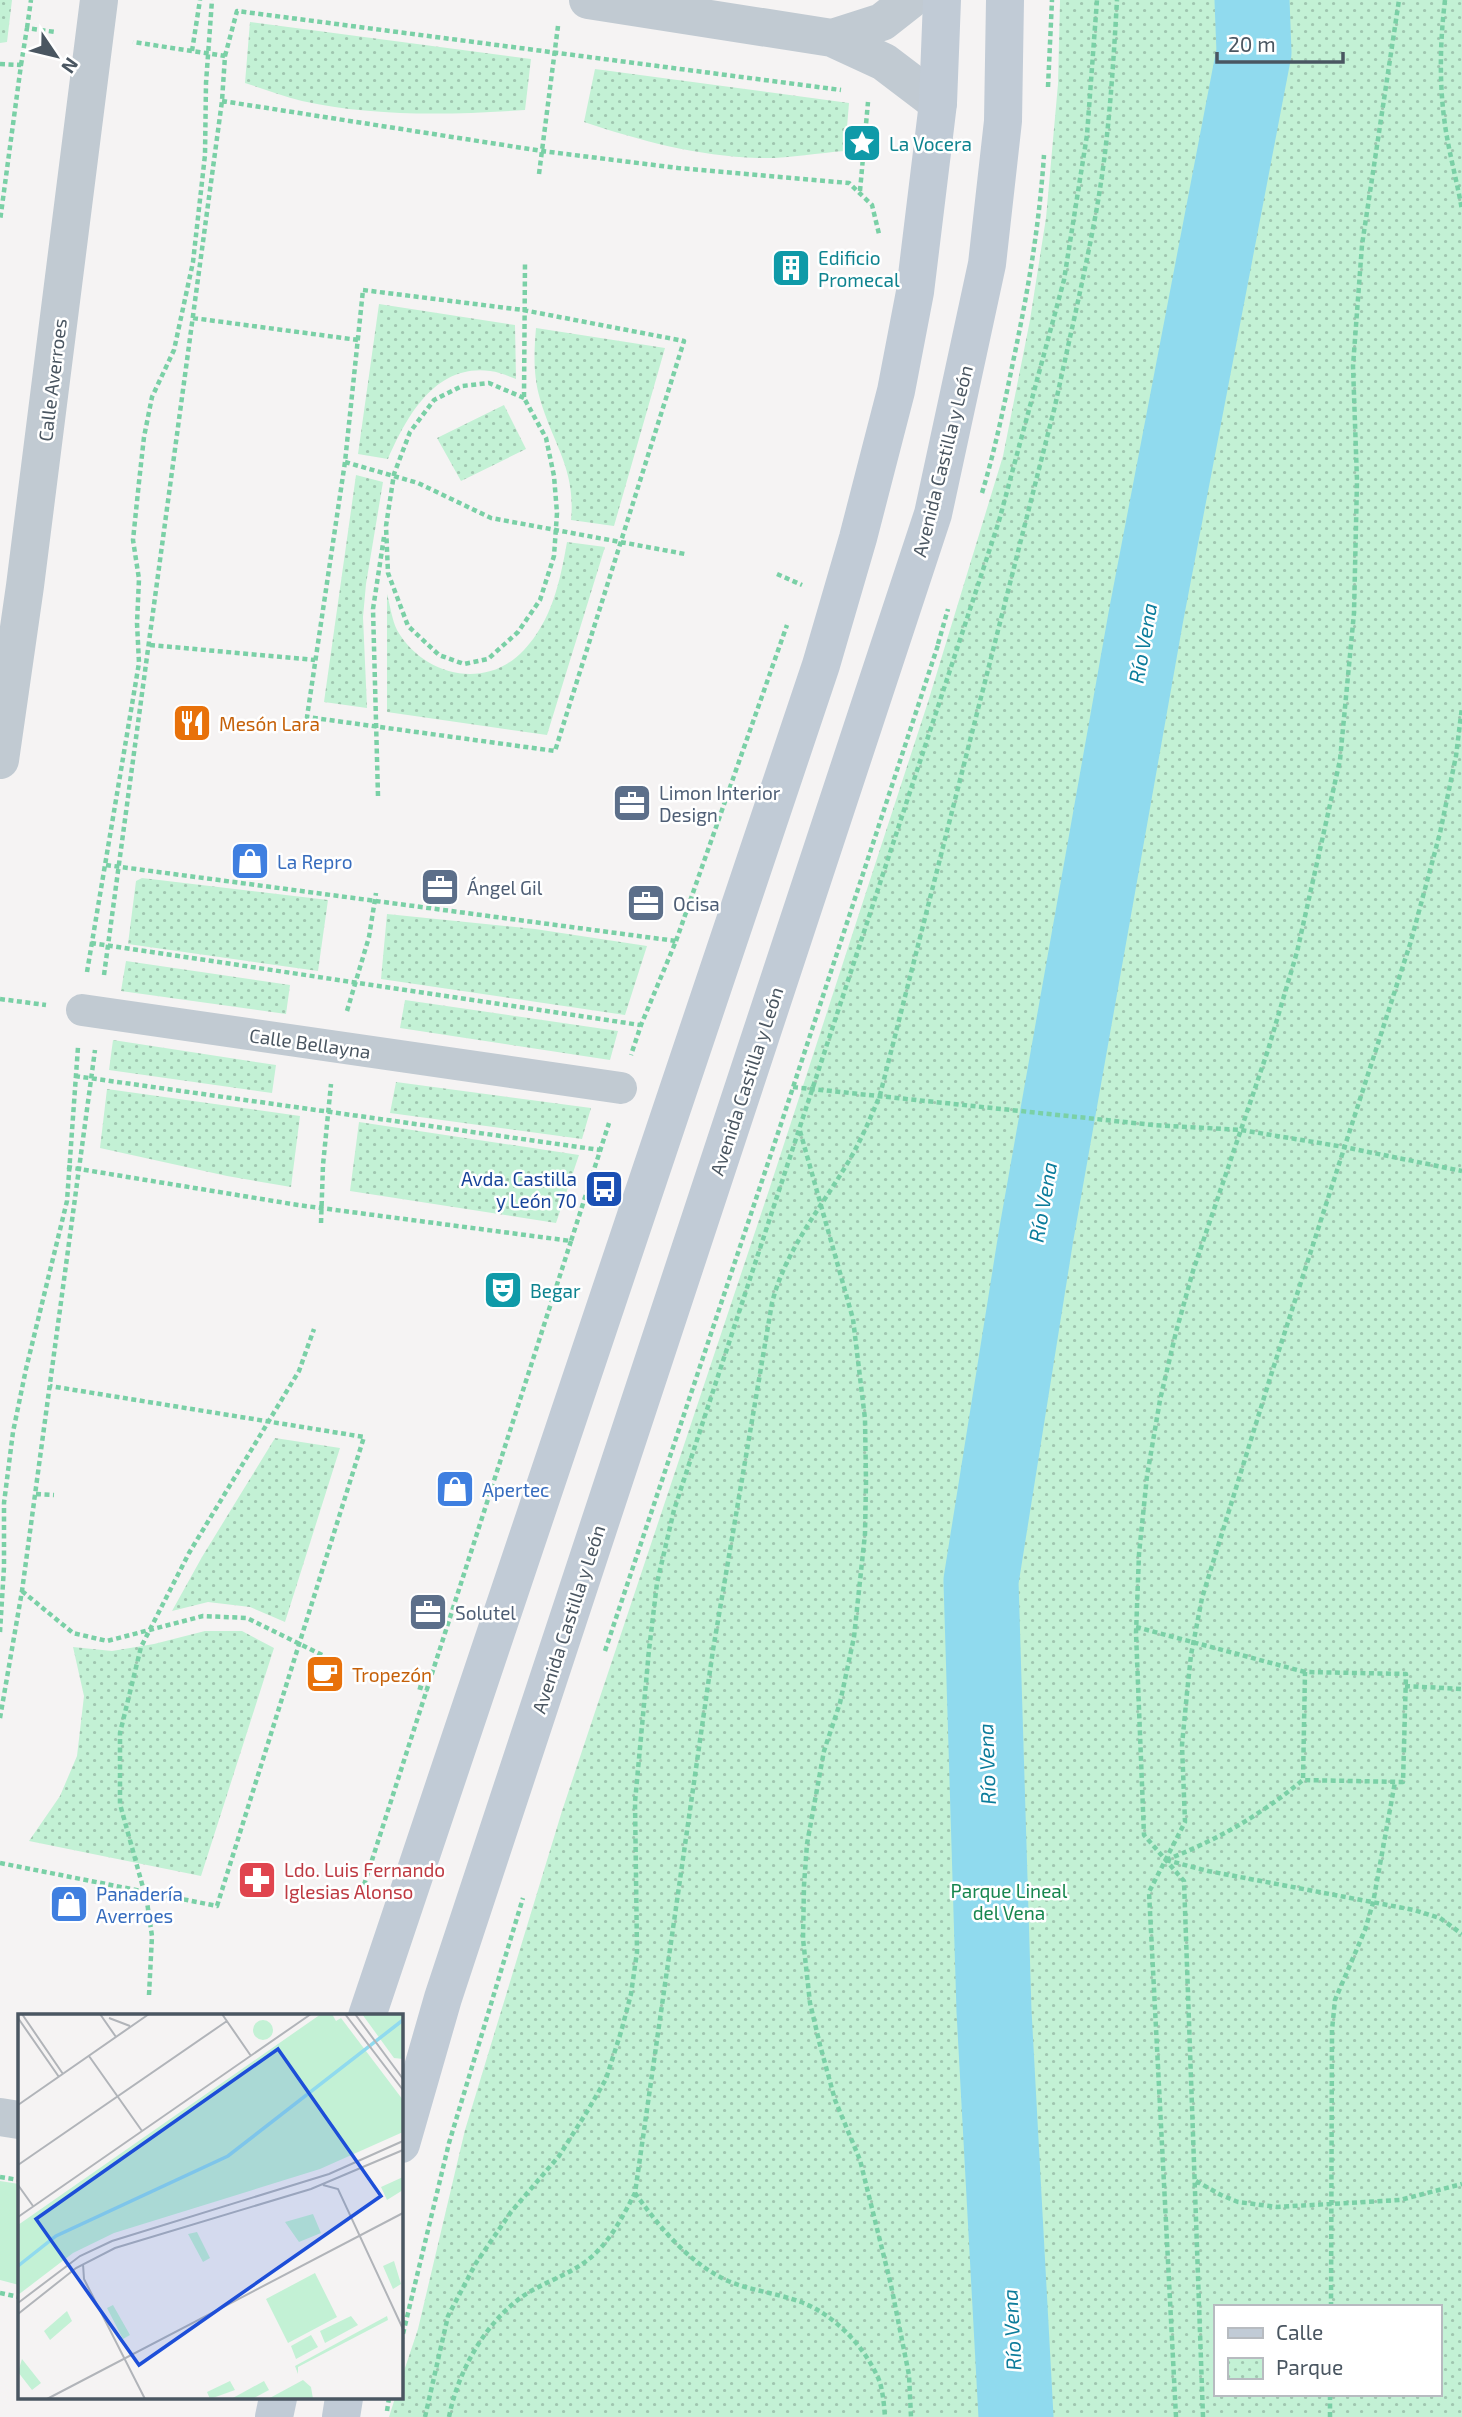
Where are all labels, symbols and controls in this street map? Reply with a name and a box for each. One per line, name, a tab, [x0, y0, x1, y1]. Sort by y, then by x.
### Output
north arrow	[21, 21, 91, 91]
scale bar	[1217, 21, 1343, 65]
text: 20 m	[1228, 31, 1276, 56]
text: N	[57, 54, 84, 78]
place icon: La Vocera	[841, 122, 883, 164]
place label: La Vocera	[889, 132, 972, 155]
place label: Edificio Promecal	[818, 246, 900, 291]
building icon: Edificio Promecal	[770, 247, 812, 289]
street label: Calle Averroes	[33, 317, 71, 443]
street label: Avenida Castilla y León	[907, 363, 977, 559]
water label: Río Vena	[1123, 601, 1161, 685]
restaurant icon: Mesón Lara	[171, 702, 213, 744]
place label: Mesón Lara	[219, 712, 320, 735]
place label: Limon Interior Design	[659, 781, 781, 826]
office icon: Limon Interior Design	[611, 782, 653, 824]
shop icon: La Repro	[229, 840, 271, 882]
place label: La Repro	[277, 850, 352, 873]
office icon: Ángel Gil	[419, 866, 461, 908]
place label: Ángel Gil	[467, 876, 543, 899]
office icon: Ocisa	[625, 882, 667, 924]
place label: Ocisa	[673, 892, 720, 915]
street label: Avenida Castilla y León	[705, 984, 787, 1178]
street label: Calle Bellayna	[248, 1023, 372, 1063]
water label: Río Vena	[1023, 1160, 1061, 1244]
place label: Avda. Castilla y León 70	[461, 1167, 577, 1212]
bus stop icon: Avda. Castilla y León 70	[583, 1168, 625, 1210]
theatre icon: Begar	[482, 1269, 524, 1311]
place label: Begar	[530, 1279, 581, 1302]
shop icon: Apertec	[434, 1468, 476, 1510]
place label: Apertec	[482, 1478, 549, 1501]
street label: Avenida Castilla y León	[527, 1522, 609, 1716]
office icon: Solutel	[407, 1591, 449, 1633]
place label: Solutel	[455, 1601, 516, 1624]
cafe icon: Tropezón	[304, 1653, 346, 1695]
place label: Tropezón	[352, 1663, 432, 1686]
water label: Río Vena	[972, 1723, 1000, 1805]
place label: Ldo. Luis Fernando Iglesias Alonso	[284, 1858, 445, 1903]
pharmacy icon: Ldo. Luis Fernando Iglesias Alonso	[236, 1859, 278, 1901]
park label: Parque Lineal del Vena	[951, 1879, 1068, 1924]
place label: Panadería Averroes	[96, 1882, 183, 1927]
shop icon: Panadería Averroes	[48, 1883, 90, 1925]
inset map	[18, 2014, 402, 2400]
water label: Río Vena	[996, 2289, 1026, 2371]
legend	[1214, 2305, 1441, 2396]
text: Calle	[1276, 2319, 1323, 2344]
text: Parque	[1276, 2354, 1343, 2379]

